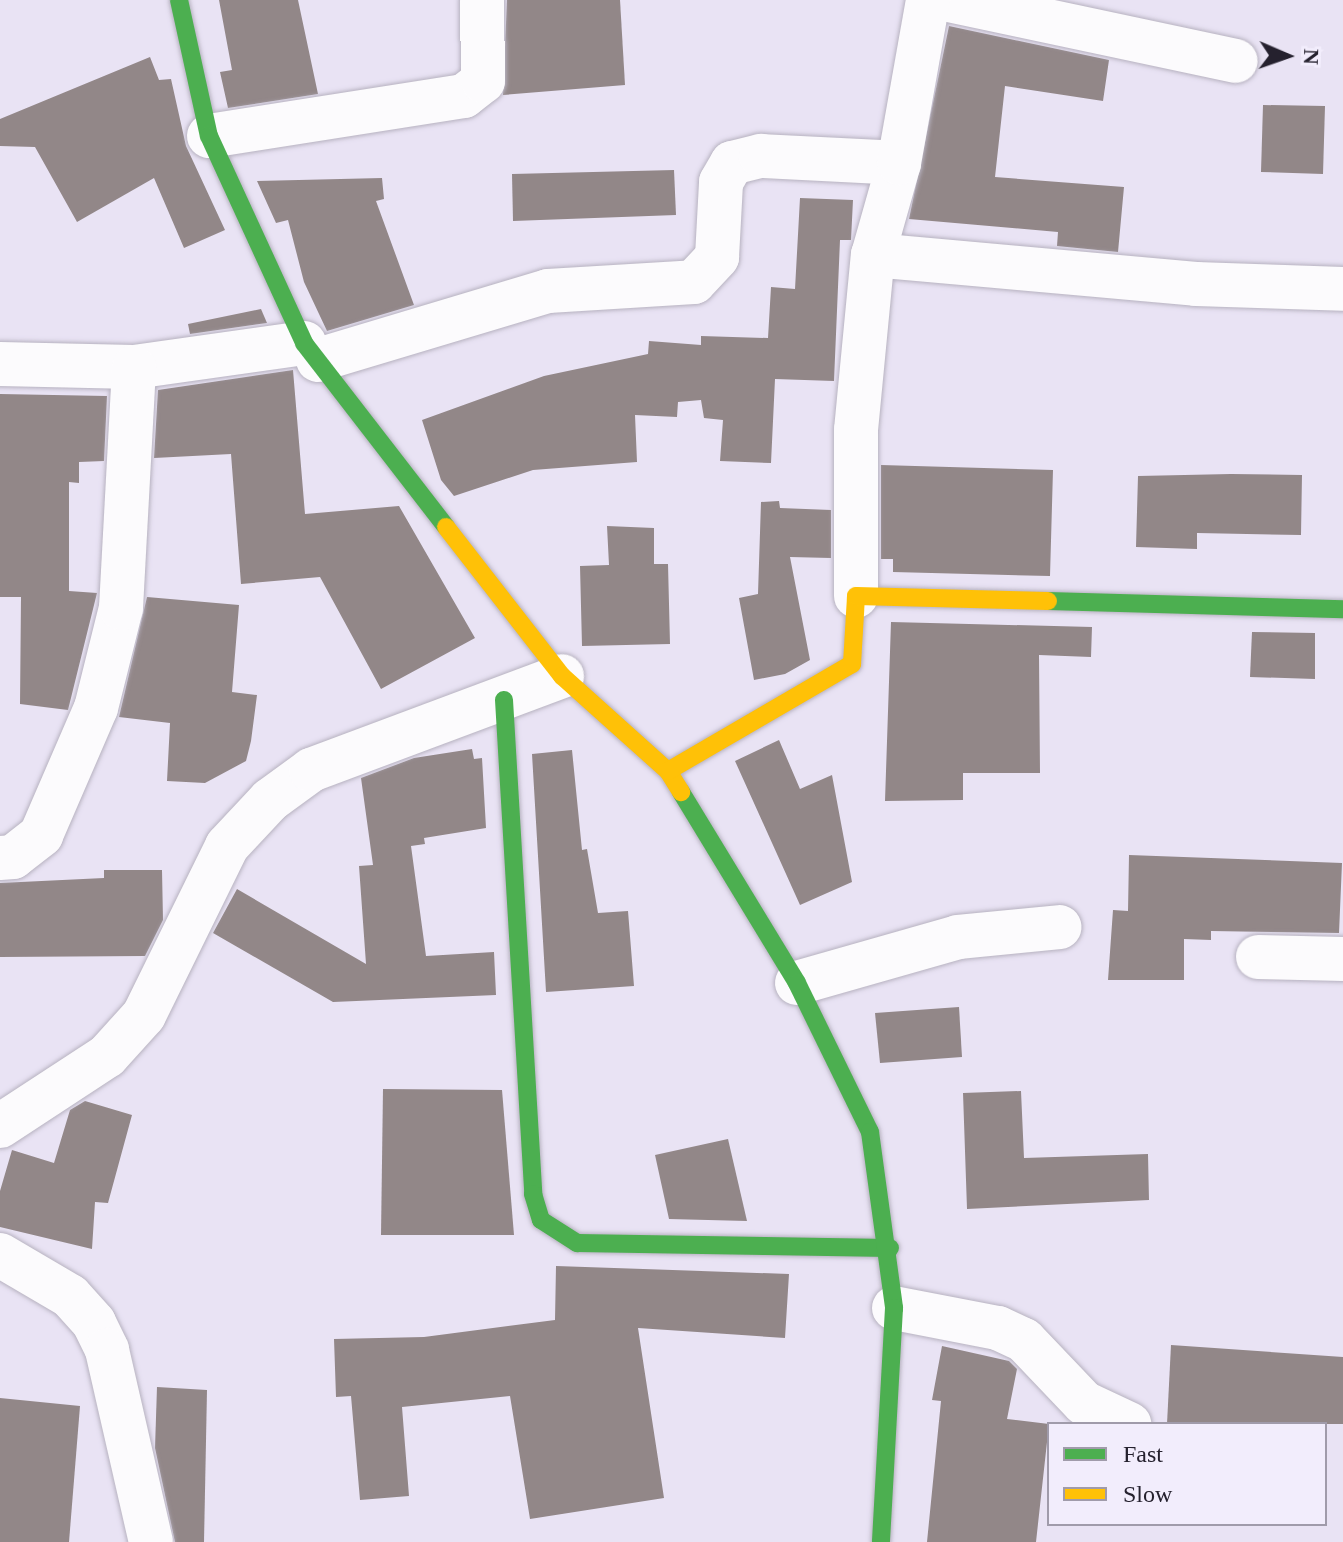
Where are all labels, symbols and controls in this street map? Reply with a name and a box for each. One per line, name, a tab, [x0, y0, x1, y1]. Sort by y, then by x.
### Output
north arrow	[1247, 16, 1327, 96]
text: N	[1299, 48, 1324, 65]
legend	[1047, 1422, 1327, 1526]
text: Fast	[1123, 1441, 1163, 1467]
text: Slow	[1123, 1481, 1172, 1507]

